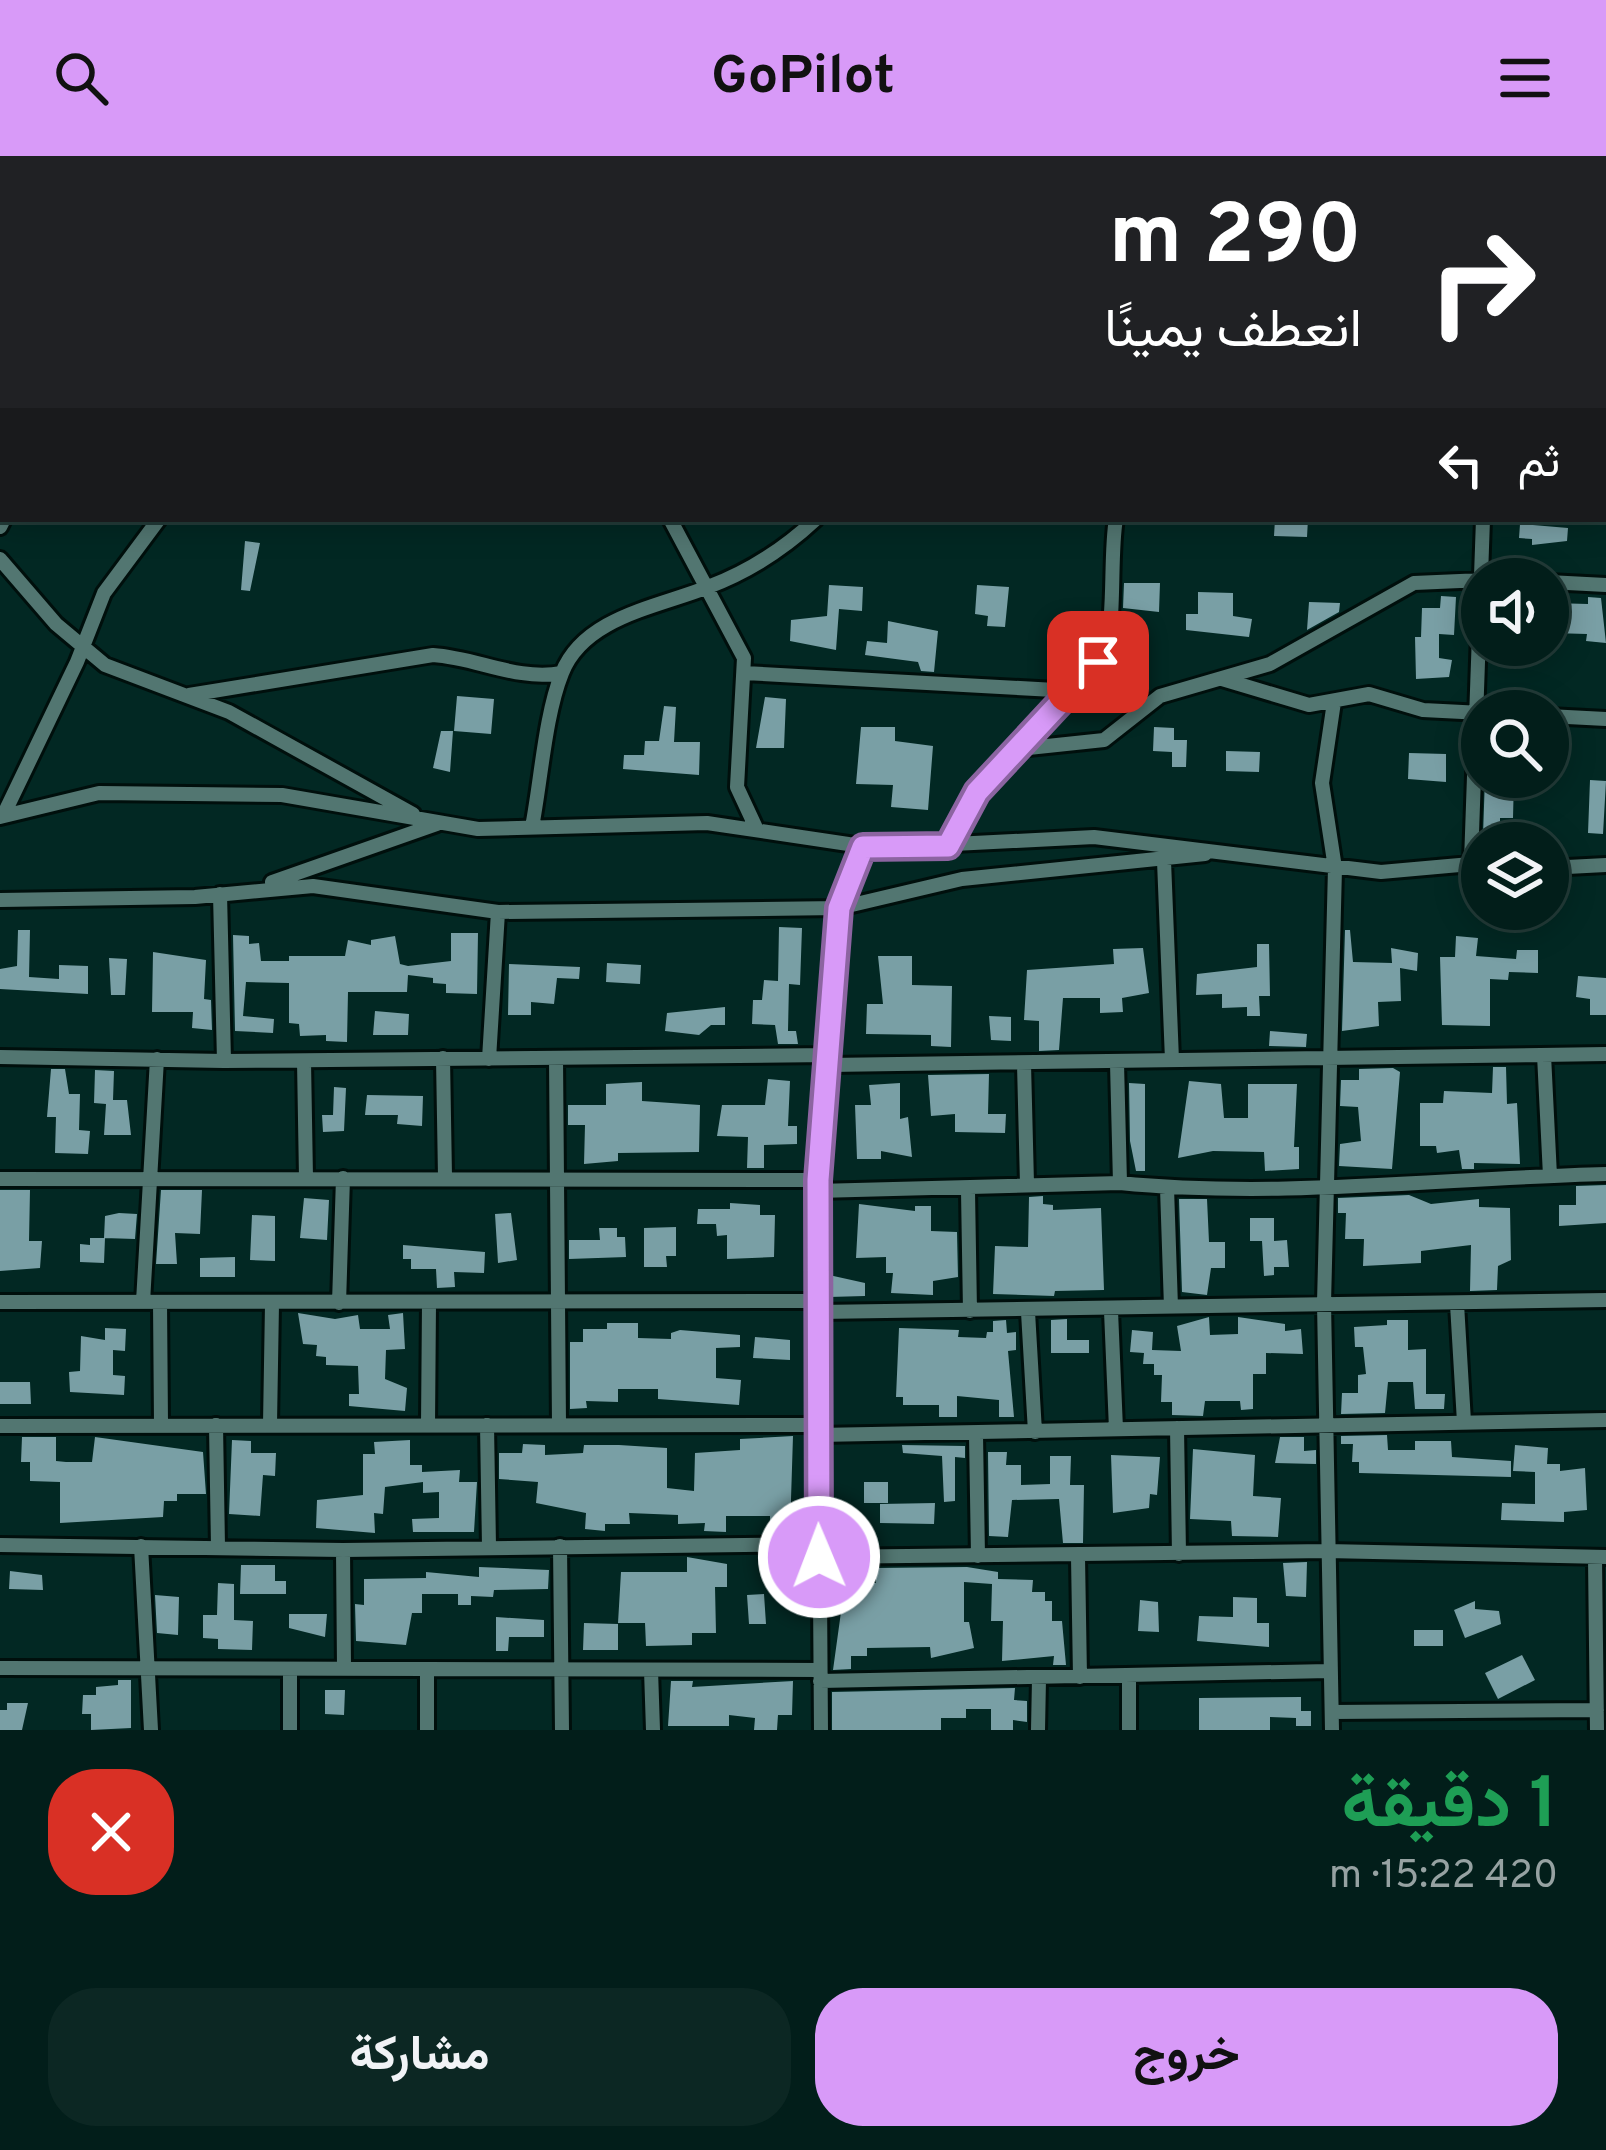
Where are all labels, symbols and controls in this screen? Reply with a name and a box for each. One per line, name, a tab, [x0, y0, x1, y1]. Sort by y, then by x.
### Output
text: GoPilot	[711, 44, 895, 113]
icon: search	[48, 45, 114, 111]
icon: menu	[1492, 45, 1558, 111]
text: 290 m	[1109, 187, 1362, 293]
icon: right	[1404, 204, 1560, 360]
text: انعطف يمينًا	[1104, 298, 1362, 367]
icon: left	[1428, 432, 1494, 498]
text: ثم	[1518, 436, 1560, 493]
map controls	[1461, 558, 1569, 930]
button: sound	[1461, 558, 1569, 666]
pin	[1047, 611, 1149, 713]
icon: arrive	[1065, 629, 1131, 695]
button: search	[1461, 690, 1569, 798]
button: layers	[1461, 822, 1569, 930]
position arrow	[756, 1494, 882, 1620]
text: 1 دقيقة	[1341, 1762, 1558, 1854]
button: close	[48, 1769, 174, 1895]
text: 420 m · 15:22	[1329, 1853, 1558, 1902]
button: مشاركة	[48, 1988, 791, 2126]
button: خروج	[815, 1988, 1558, 2126]

